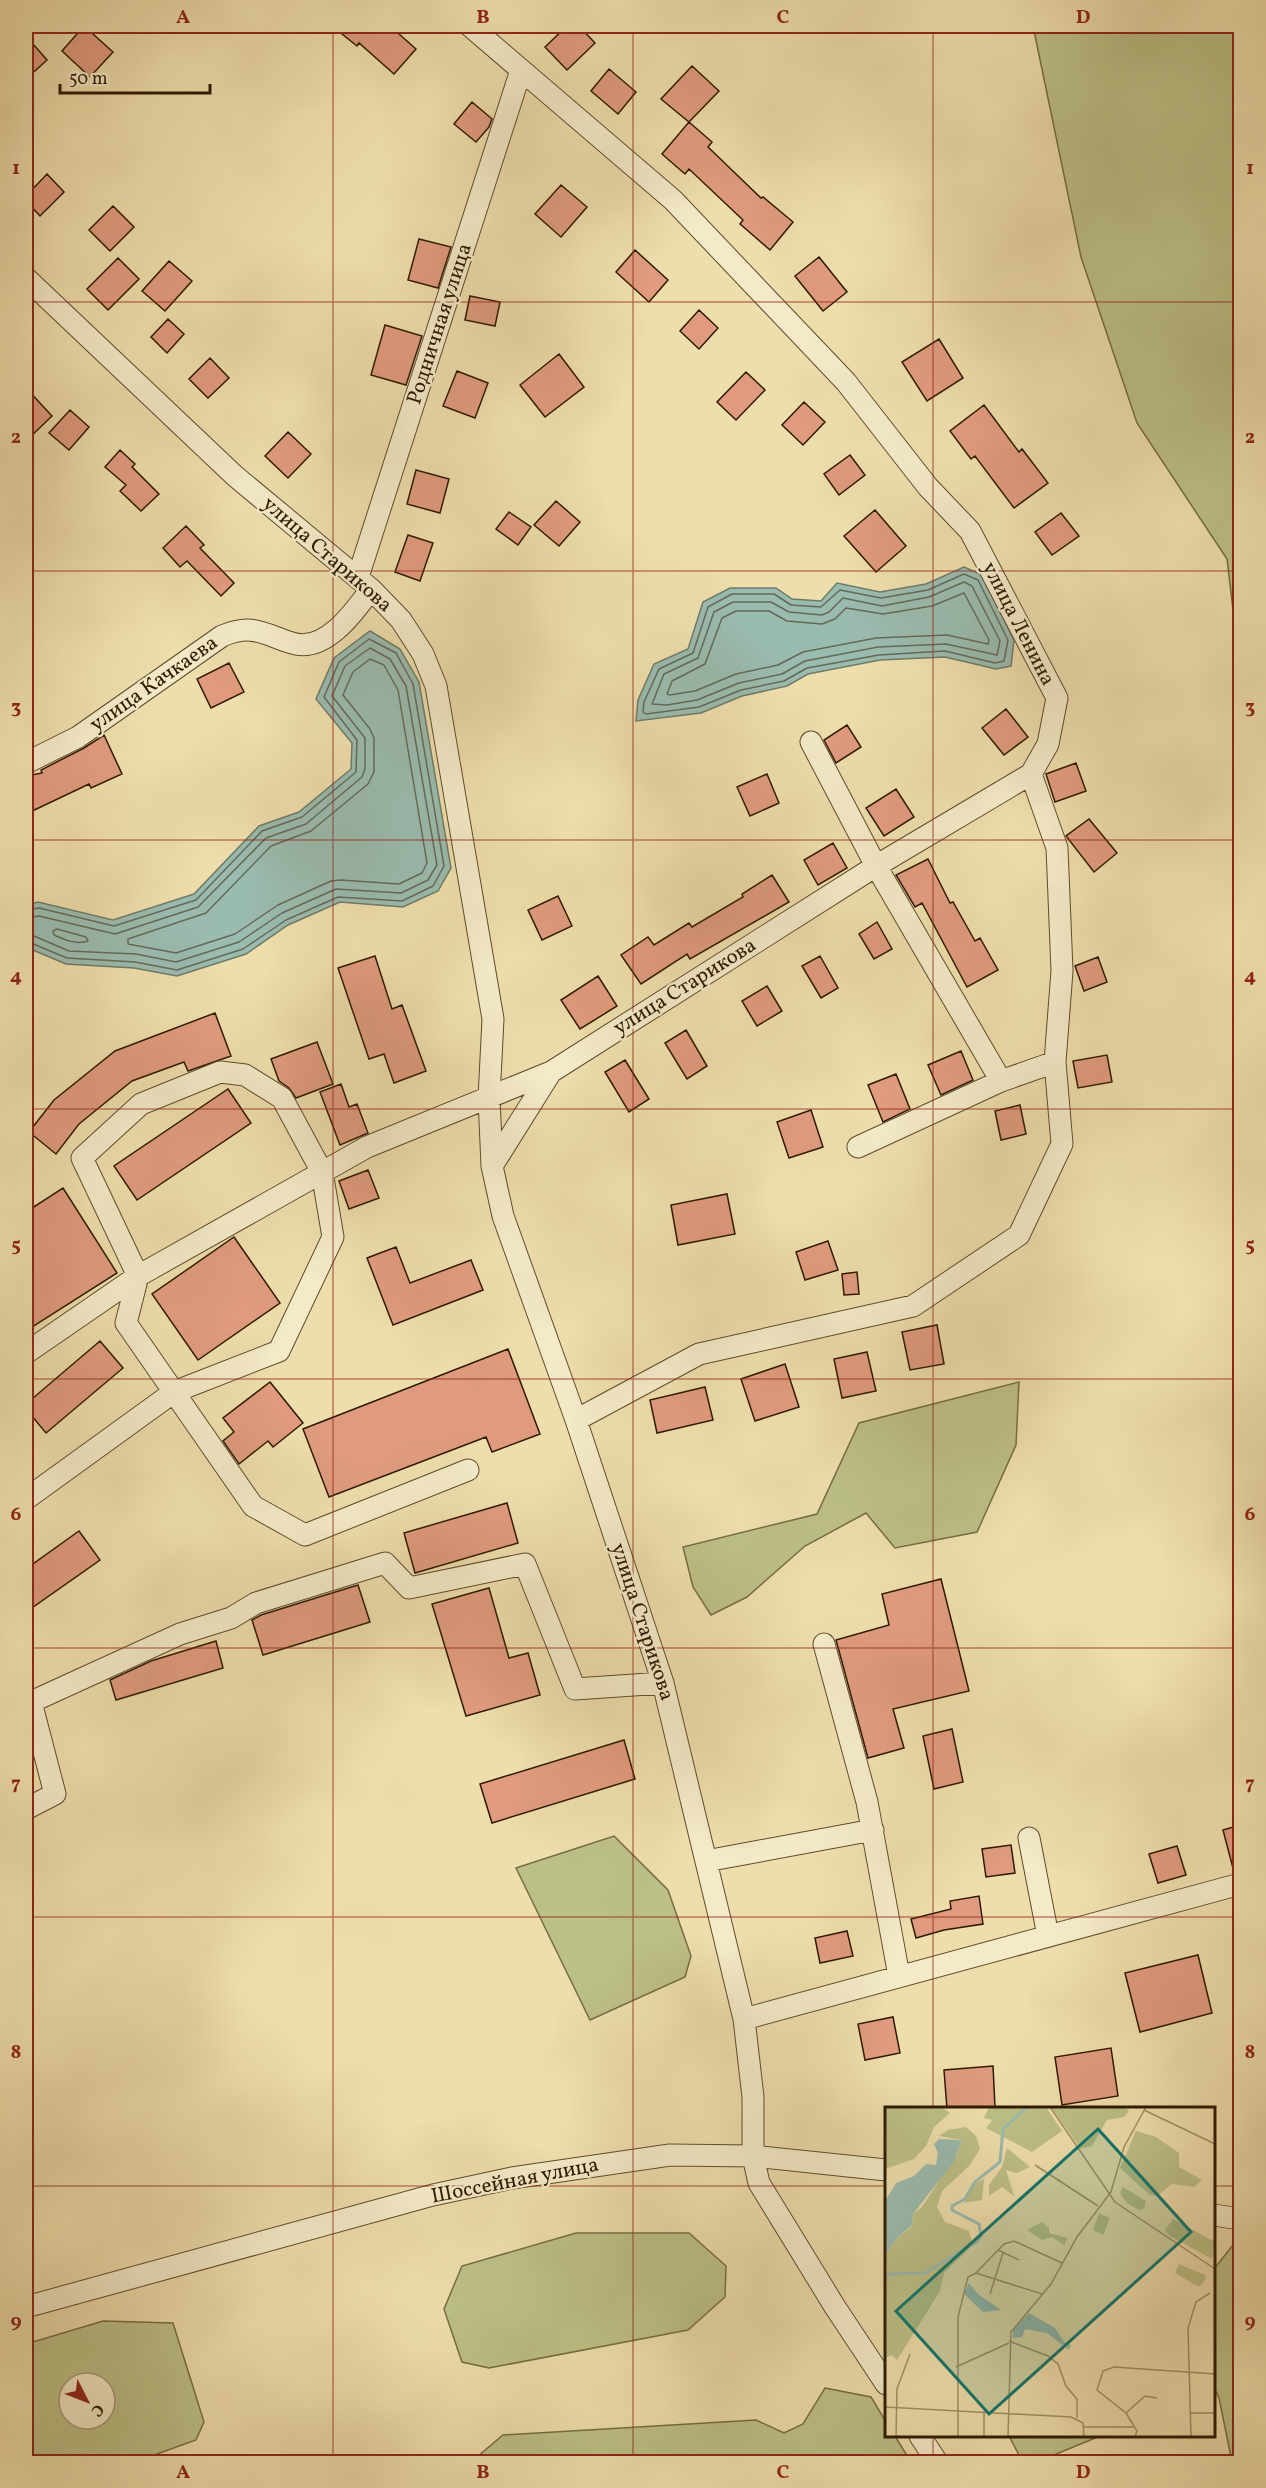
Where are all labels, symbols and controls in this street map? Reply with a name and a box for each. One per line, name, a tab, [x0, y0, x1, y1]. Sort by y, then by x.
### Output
text: A	[176, 4, 190, 32]
text: B	[476, 4, 490, 32]
text: C	[777, 4, 790, 32]
text: D	[1076, 4, 1090, 32]
scale bar	[60, 57, 210, 95]
text: 50 m	[69, 67, 108, 92]
text: 1	[12, 155, 20, 183]
text: 1	[1246, 155, 1254, 183]
street label: Родничная улица	[400, 240, 480, 408]
text: 2	[11, 424, 21, 452]
text: 2	[1245, 424, 1255, 452]
street label: улица Старикова	[256, 490, 398, 620]
street label: улица Ленина	[974, 557, 1062, 691]
street label: улица Качкаева	[84, 629, 224, 739]
text: 3	[11, 694, 21, 722]
text: 3	[1245, 694, 1255, 722]
street label: улица Старикова	[608, 931, 762, 1043]
text: 4	[10, 963, 22, 991]
text: 4	[1244, 963, 1256, 991]
text: 5	[11, 1232, 21, 1260]
text: 5	[1245, 1232, 1255, 1260]
text: 6	[11, 1501, 22, 1529]
text: 6	[1245, 1501, 1256, 1529]
street label: улица Старикова	[603, 1540, 681, 1704]
text: 7	[11, 1770, 21, 1798]
text: 7	[1245, 1770, 1255, 1798]
text: 8	[11, 2039, 21, 2067]
text: 8	[1245, 2039, 1255, 2067]
inset map	[885, 2107, 1215, 2437]
street label: Шоссейная улица	[429, 2151, 601, 2211]
text: 9	[10, 2308, 22, 2336]
text: 9	[1244, 2308, 1256, 2336]
north arrow	[57, 2371, 117, 2431]
text: С	[85, 2399, 108, 2421]
text: A	[176, 2459, 190, 2487]
text: B	[476, 2459, 490, 2487]
text: C	[777, 2459, 790, 2487]
text: D	[1076, 2459, 1090, 2487]

